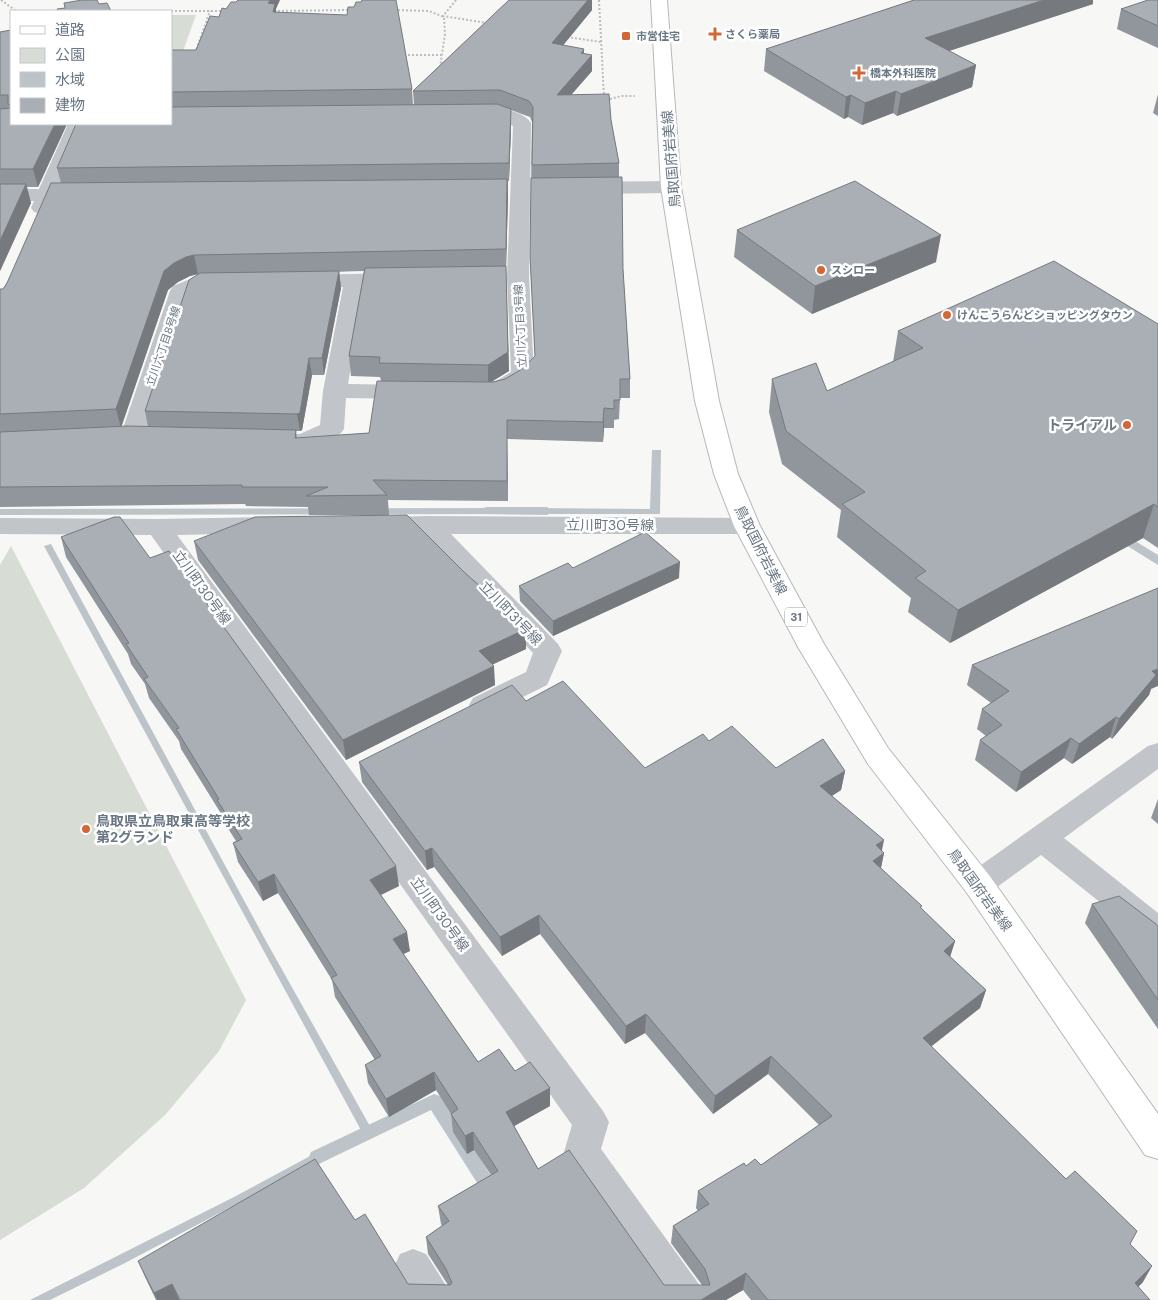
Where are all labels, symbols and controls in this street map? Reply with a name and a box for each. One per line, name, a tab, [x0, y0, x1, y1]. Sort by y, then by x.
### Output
legend	[10, 10, 172, 125]
text: 道路	[55, 20, 85, 40]
place label: さくら薬局	[725, 27, 780, 41]
marker: さくら薬局	[709, 28, 721, 40]
place label: 市営住宅	[636, 29, 680, 43]
marker: 市営住宅	[620, 30, 632, 42]
text: 公園	[55, 45, 85, 65]
marker: 橋本外科医院	[852, 66, 866, 80]
place label: 橋本外科医院	[870, 66, 936, 80]
text: 水域	[55, 70, 85, 90]
text: 建物	[55, 95, 85, 115]
street label: 鳥取国府岩美線	[658, 109, 684, 209]
place label: スシロー	[831, 263, 875, 277]
marker: スシロー	[815, 264, 827, 276]
street label: 立川六丁目3号線	[511, 284, 529, 368]
street label: 立川六丁目8号線	[143, 304, 183, 388]
place label: けんこうらんどショッピングタウン	[957, 308, 1133, 322]
marker: けんこうらんどショッピングタウン	[941, 309, 953, 321]
place label: トライアル	[1047, 416, 1117, 434]
marker: トライアル	[1121, 419, 1133, 431]
street label: 鳥取国府岩美線	[731, 502, 791, 598]
street label: 立川町30号線	[566, 516, 654, 534]
street label: 立川町30号線	[169, 546, 235, 628]
street label: 立川町31号線	[476, 577, 546, 649]
road number: 31	[785, 608, 807, 626]
place label: 鳥取県立鳥取東高等学校 第2グランド	[96, 812, 250, 846]
marker: 鳥取県立鳥取東高等学校 第2グランド	[80, 823, 92, 835]
street label: 鳥取国府岩美線	[944, 845, 1016, 935]
street label: 立川町30号線	[407, 873, 473, 955]

